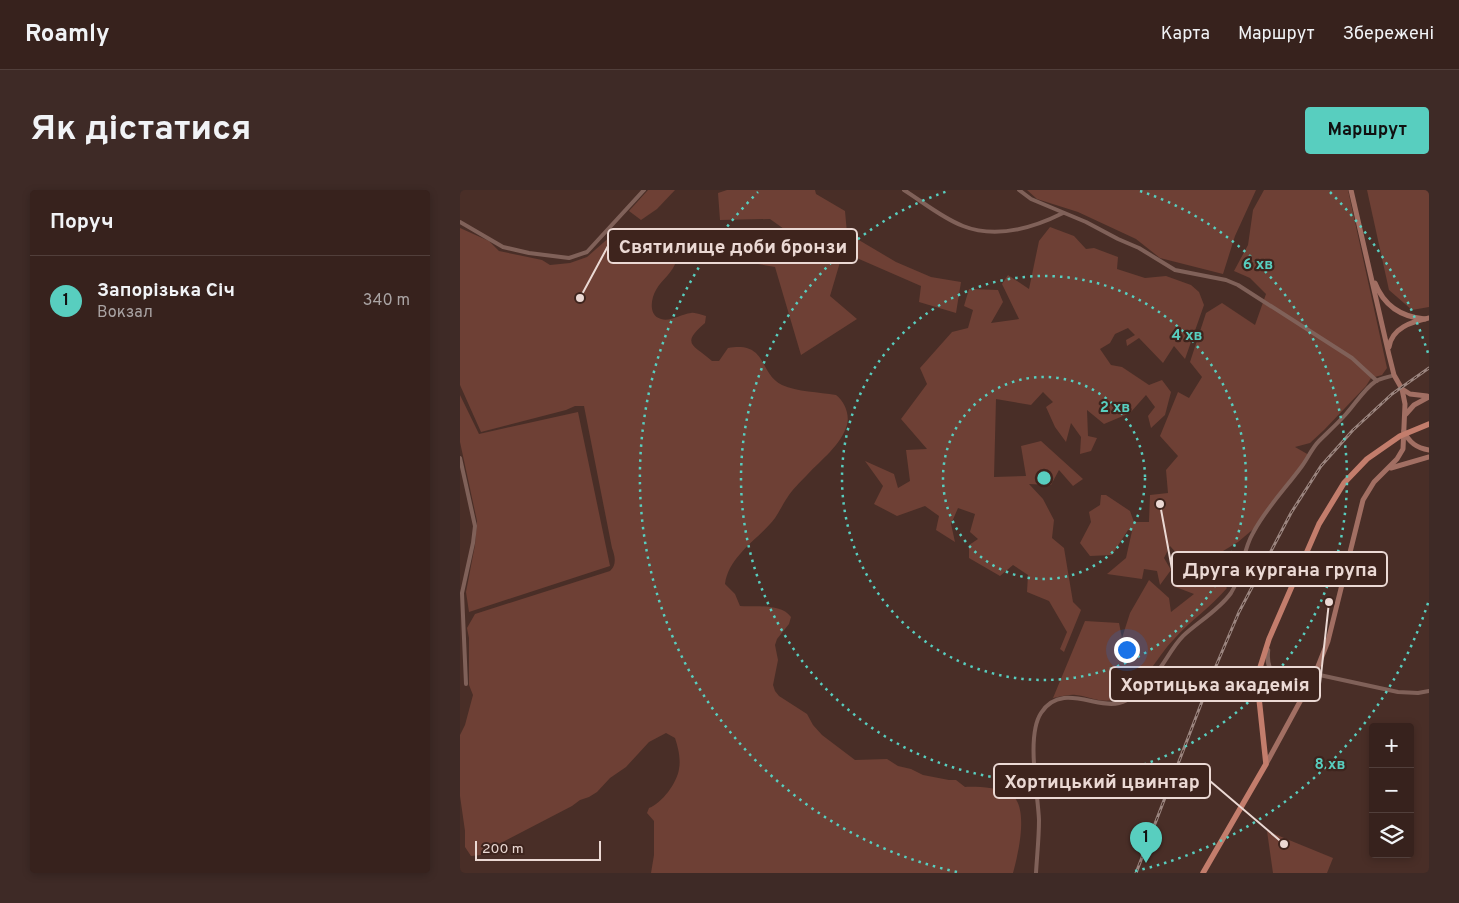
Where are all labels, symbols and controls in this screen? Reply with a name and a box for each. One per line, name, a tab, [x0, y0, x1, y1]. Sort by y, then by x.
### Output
text: Roamly	[25, 20, 110, 50]
text: Карта	[1161, 23, 1210, 46]
text: Маршрут	[1238, 23, 1315, 46]
text: Збережені	[1343, 23, 1434, 46]
button: Маршрут	[1305, 107, 1429, 154]
text: Як дістатися	[30, 108, 251, 152]
text: Поруч	[50, 209, 114, 236]
callout: Святилище доби бронзи	[608, 229, 857, 263]
text: Святилище доби бронзи	[619, 236, 847, 260]
text: 6 хв	[1243, 256, 1273, 275]
text: Запорізька Січ	[97, 279, 235, 303]
text: 1	[63, 291, 69, 311]
text: 340 m	[363, 291, 410, 311]
text: Вокзал	[97, 303, 153, 323]
text: 4 хв	[1172, 327, 1203, 346]
text: 2 хв	[1100, 399, 1130, 418]
centre of rings	[1035, 469, 1053, 487]
callout: Друга кургана група	[1172, 552, 1387, 586]
text: Друга кургана група	[1183, 559, 1377, 583]
your location	[1114, 637, 1140, 663]
callout: Хортицька академія	[1110, 667, 1320, 701]
text: Хортицька академія	[1120, 674, 1310, 698]
map controls	[1369, 723, 1414, 858]
button: +	[1369, 723, 1414, 768]
text: 8 хв	[1315, 756, 1345, 775]
callout: Хортицький цвинтар	[994, 764, 1210, 798]
button: −	[1369, 768, 1414, 813]
text: Хортицький цвинтар	[1004, 771, 1200, 795]
button: layers	[1369, 813, 1414, 858]
pin: 1	[1130, 822, 1162, 863]
scale bar	[475, 838, 601, 861]
text: 200 m	[482, 841, 524, 858]

